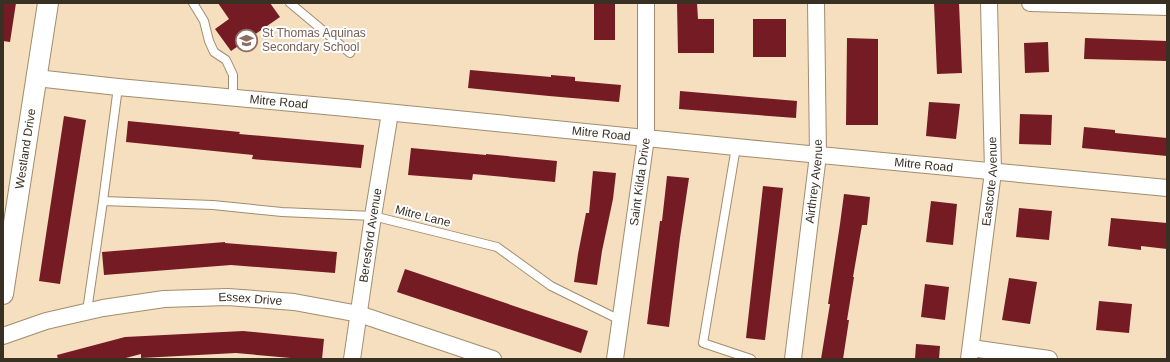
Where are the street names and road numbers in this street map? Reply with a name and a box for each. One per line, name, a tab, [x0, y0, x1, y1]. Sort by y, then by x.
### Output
street label: Mitre Road	[249, 92, 309, 111]
street label: Westland Drive	[12, 107, 39, 190]
street label: Mitre Road	[571, 124, 631, 143]
street label: Saint Kilda Drive	[627, 136, 653, 227]
street label: Eastcote Avenue	[979, 136, 1000, 227]
street label: Airthrey Avenue	[803, 139, 825, 224]
street label: Mitre Road	[894, 155, 954, 175]
street label: Beresford Avenue	[356, 187, 385, 284]
street label: Mitre Lane	[394, 202, 453, 230]
street label: Essex Drive	[218, 290, 283, 308]

